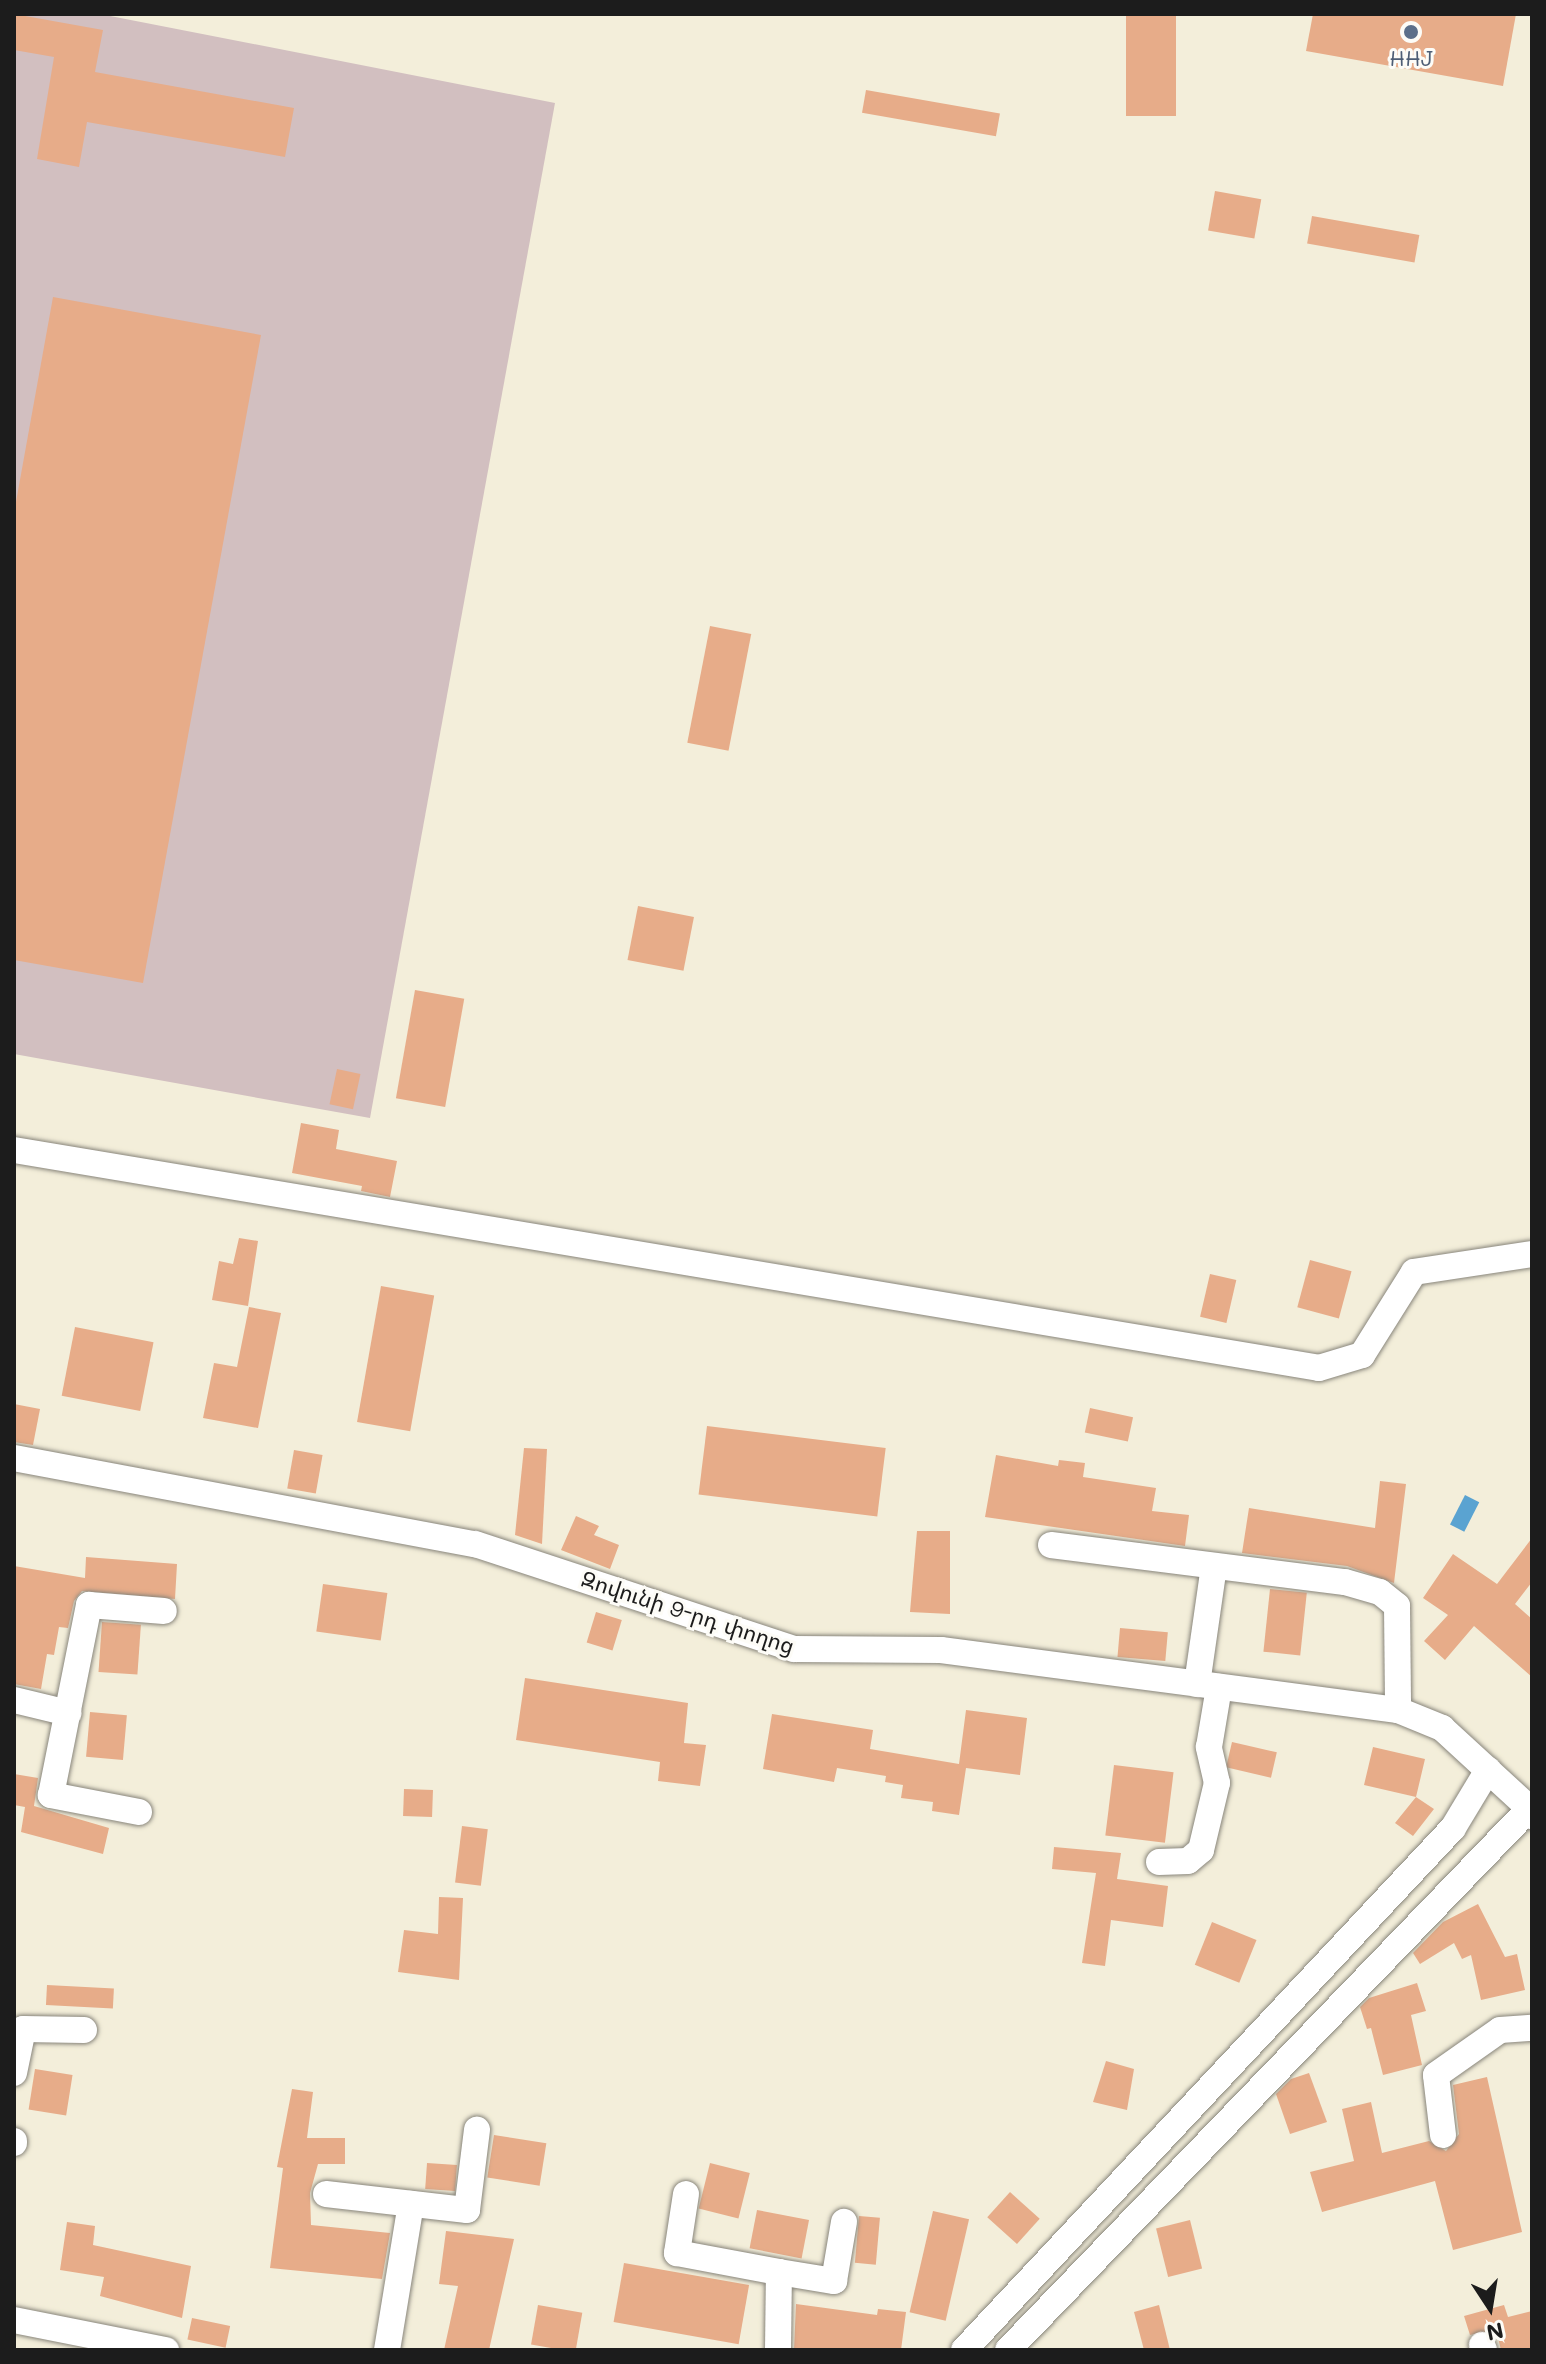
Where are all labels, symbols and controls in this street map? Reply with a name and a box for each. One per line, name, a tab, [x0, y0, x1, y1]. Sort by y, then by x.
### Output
marker: HHJ	[1402, 23, 1420, 41]
place label: HHJ	[1389, 45, 1433, 71]
street label: Զովունի 9-րդ փողոց	[578, 1565, 798, 1659]
north arrow	[1450, 2268, 1530, 2348]
text: N	[1484, 2316, 1506, 2348]

